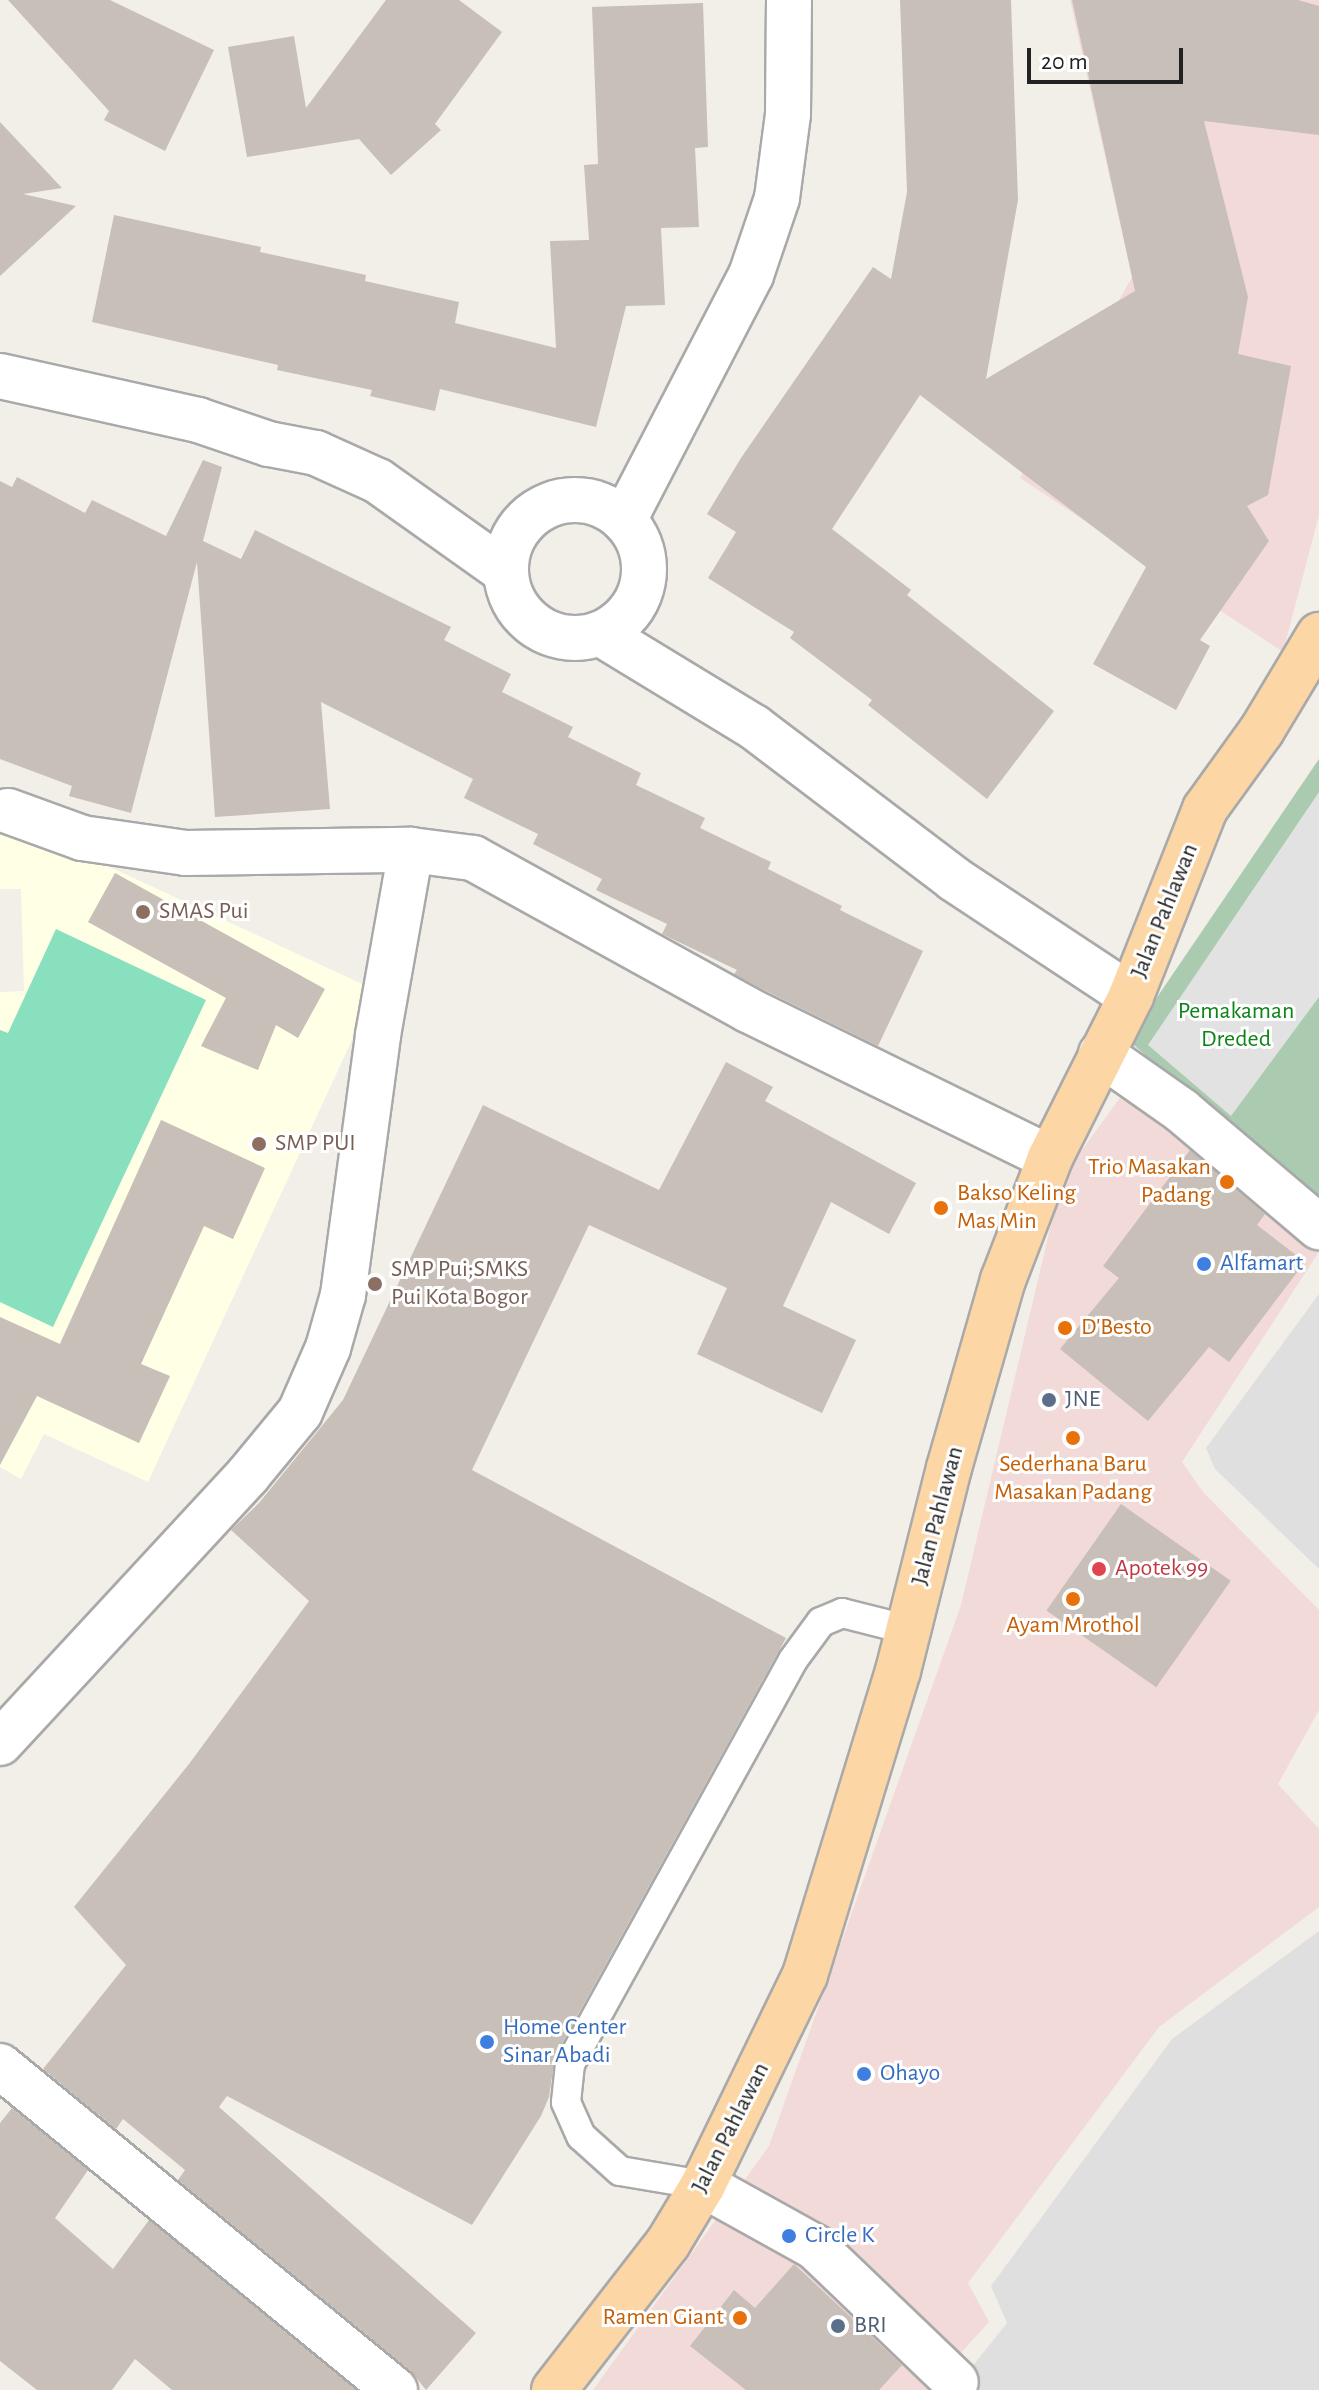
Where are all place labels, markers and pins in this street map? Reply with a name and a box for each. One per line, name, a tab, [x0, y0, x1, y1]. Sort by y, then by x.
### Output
place label: SMAS Pui	[159, 898, 249, 926]
marker: SMAS Pui	[134, 903, 152, 921]
place label: SMP PUI	[275, 1130, 356, 1158]
marker: SMP PUI	[250, 1135, 268, 1153]
place label: Trio Masakan Padang	[1088, 1154, 1211, 1210]
marker: Trio Masakan Padang	[1218, 1173, 1236, 1191]
place label: Bakso Keling Mas Min	[957, 1180, 1076, 1236]
marker: Bakso Keling Mas Min	[932, 1199, 950, 1217]
place label: Alfamart	[1220, 1250, 1303, 1278]
marker: Alfamart	[1195, 1255, 1213, 1273]
place label: SMP Pui;SMKS Pui Kota Bogor	[391, 1256, 528, 1312]
marker: SMP Pui;SMKS Pui Kota Bogor	[366, 1275, 384, 1293]
place label: D'Besto	[1081, 1314, 1152, 1342]
marker: D'Besto	[1056, 1319, 1074, 1337]
place label: JNE	[1065, 1386, 1100, 1414]
marker: JNE	[1040, 1391, 1058, 1409]
marker: Sederhana Baru Masakan Padang	[1064, 1429, 1082, 1447]
place label: Sederhana Baru Masakan Padang	[994, 1451, 1152, 1507]
place label: Apotek 99	[1115, 1555, 1208, 1583]
marker: Apotek 99	[1090, 1560, 1108, 1578]
marker: Ayam Mrothol	[1064, 1590, 1082, 1608]
place label: Ayam Mrothol	[1006, 1612, 1140, 1640]
place label: Home Center Sinar Abadi	[503, 2014, 626, 2070]
marker: Home Center Sinar Abadi	[478, 2033, 496, 2051]
place label: Ohayo	[880, 2060, 940, 2088]
marker: Ohayo	[855, 2065, 873, 2083]
place label: Circle K	[805, 2222, 874, 2250]
marker: Circle K	[780, 2227, 798, 2245]
place label: Ramen Giant	[603, 2304, 724, 2332]
marker: Ramen Giant	[731, 2309, 749, 2327]
place label: BRI	[854, 2312, 887, 2340]
marker: BRI	[829, 2317, 847, 2335]

